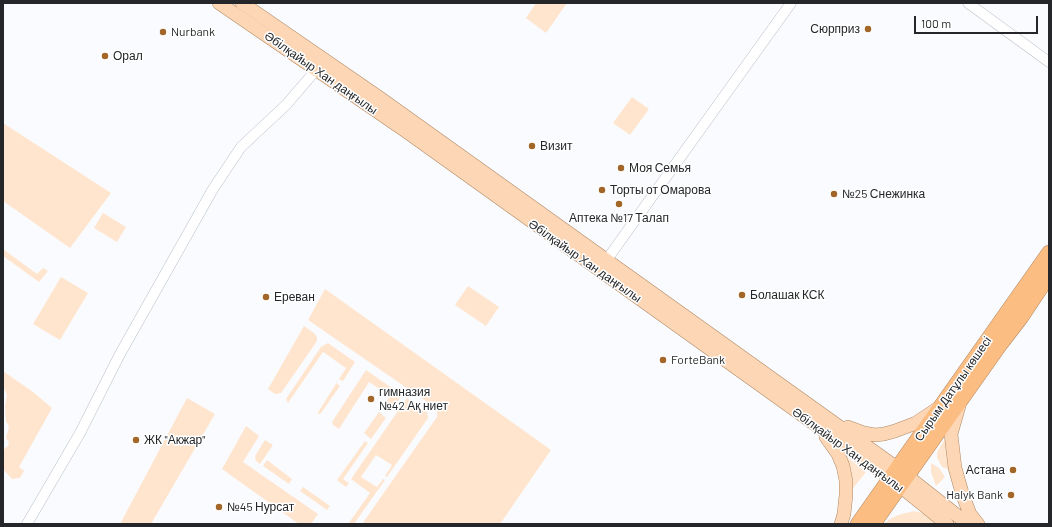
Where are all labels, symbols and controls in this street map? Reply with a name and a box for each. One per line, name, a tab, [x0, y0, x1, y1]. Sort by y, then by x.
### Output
scale bar	[916, 8, 1040, 34]
text: 100 m	[921, 16, 951, 30]
place label: Сюрприз	[810, 22, 860, 36]
marker: Сюрприз	[863, 24, 873, 34]
place label: Nurbank	[171, 25, 215, 39]
marker: Nurbank	[158, 27, 168, 37]
street label: Әбілқайыр Хан даңғылы	[262, 29, 380, 117]
place label: Орал	[113, 49, 143, 63]
marker: Орал	[100, 51, 110, 61]
place label: Визит	[540, 139, 572, 153]
marker: Визит	[527, 141, 537, 151]
place label: Моя Семья	[629, 161, 691, 175]
marker: Моя Семья	[616, 163, 626, 173]
place label: Торты от Омарова	[610, 183, 711, 197]
marker: Торты от Омарова	[597, 185, 607, 195]
place label: №25 Снежинка	[842, 187, 925, 201]
marker: №25 Снежинка	[829, 189, 839, 199]
marker: Аптека №17 Талап	[614, 199, 624, 209]
place label: Аптека №17 Талап	[569, 211, 669, 225]
street label: Әбілқайыр Хан даңғылы	[526, 217, 644, 305]
place label: Болашак КСК	[750, 288, 824, 302]
place label: Ереван	[274, 290, 315, 304]
marker: Болашак КСК	[737, 290, 747, 300]
marker: Ереван	[261, 292, 271, 302]
street label: Сырым Датұлы көшесі	[911, 334, 995, 444]
place label: ForteBank	[671, 353, 725, 367]
marker: ForteBank	[658, 355, 668, 365]
place label: гимназия №42 Ақ ниет	[379, 385, 448, 413]
marker: гимназия №42 Ақ ниет	[366, 394, 376, 404]
street label: Әбілқайыр Хан даңғылы	[789, 405, 907, 495]
place label: ЖК "Акжар"	[144, 433, 205, 447]
marker: ЖК "Акжар"	[131, 435, 141, 445]
place label: Астана	[966, 463, 1005, 477]
marker: Астана	[1008, 465, 1018, 475]
place label: Halyk Bank	[946, 488, 1003, 502]
marker: Halyk Bank	[1006, 490, 1016, 500]
place label: №45 Нурсат	[227, 500, 294, 514]
marker: №45 Нурсат	[214, 502, 224, 512]

